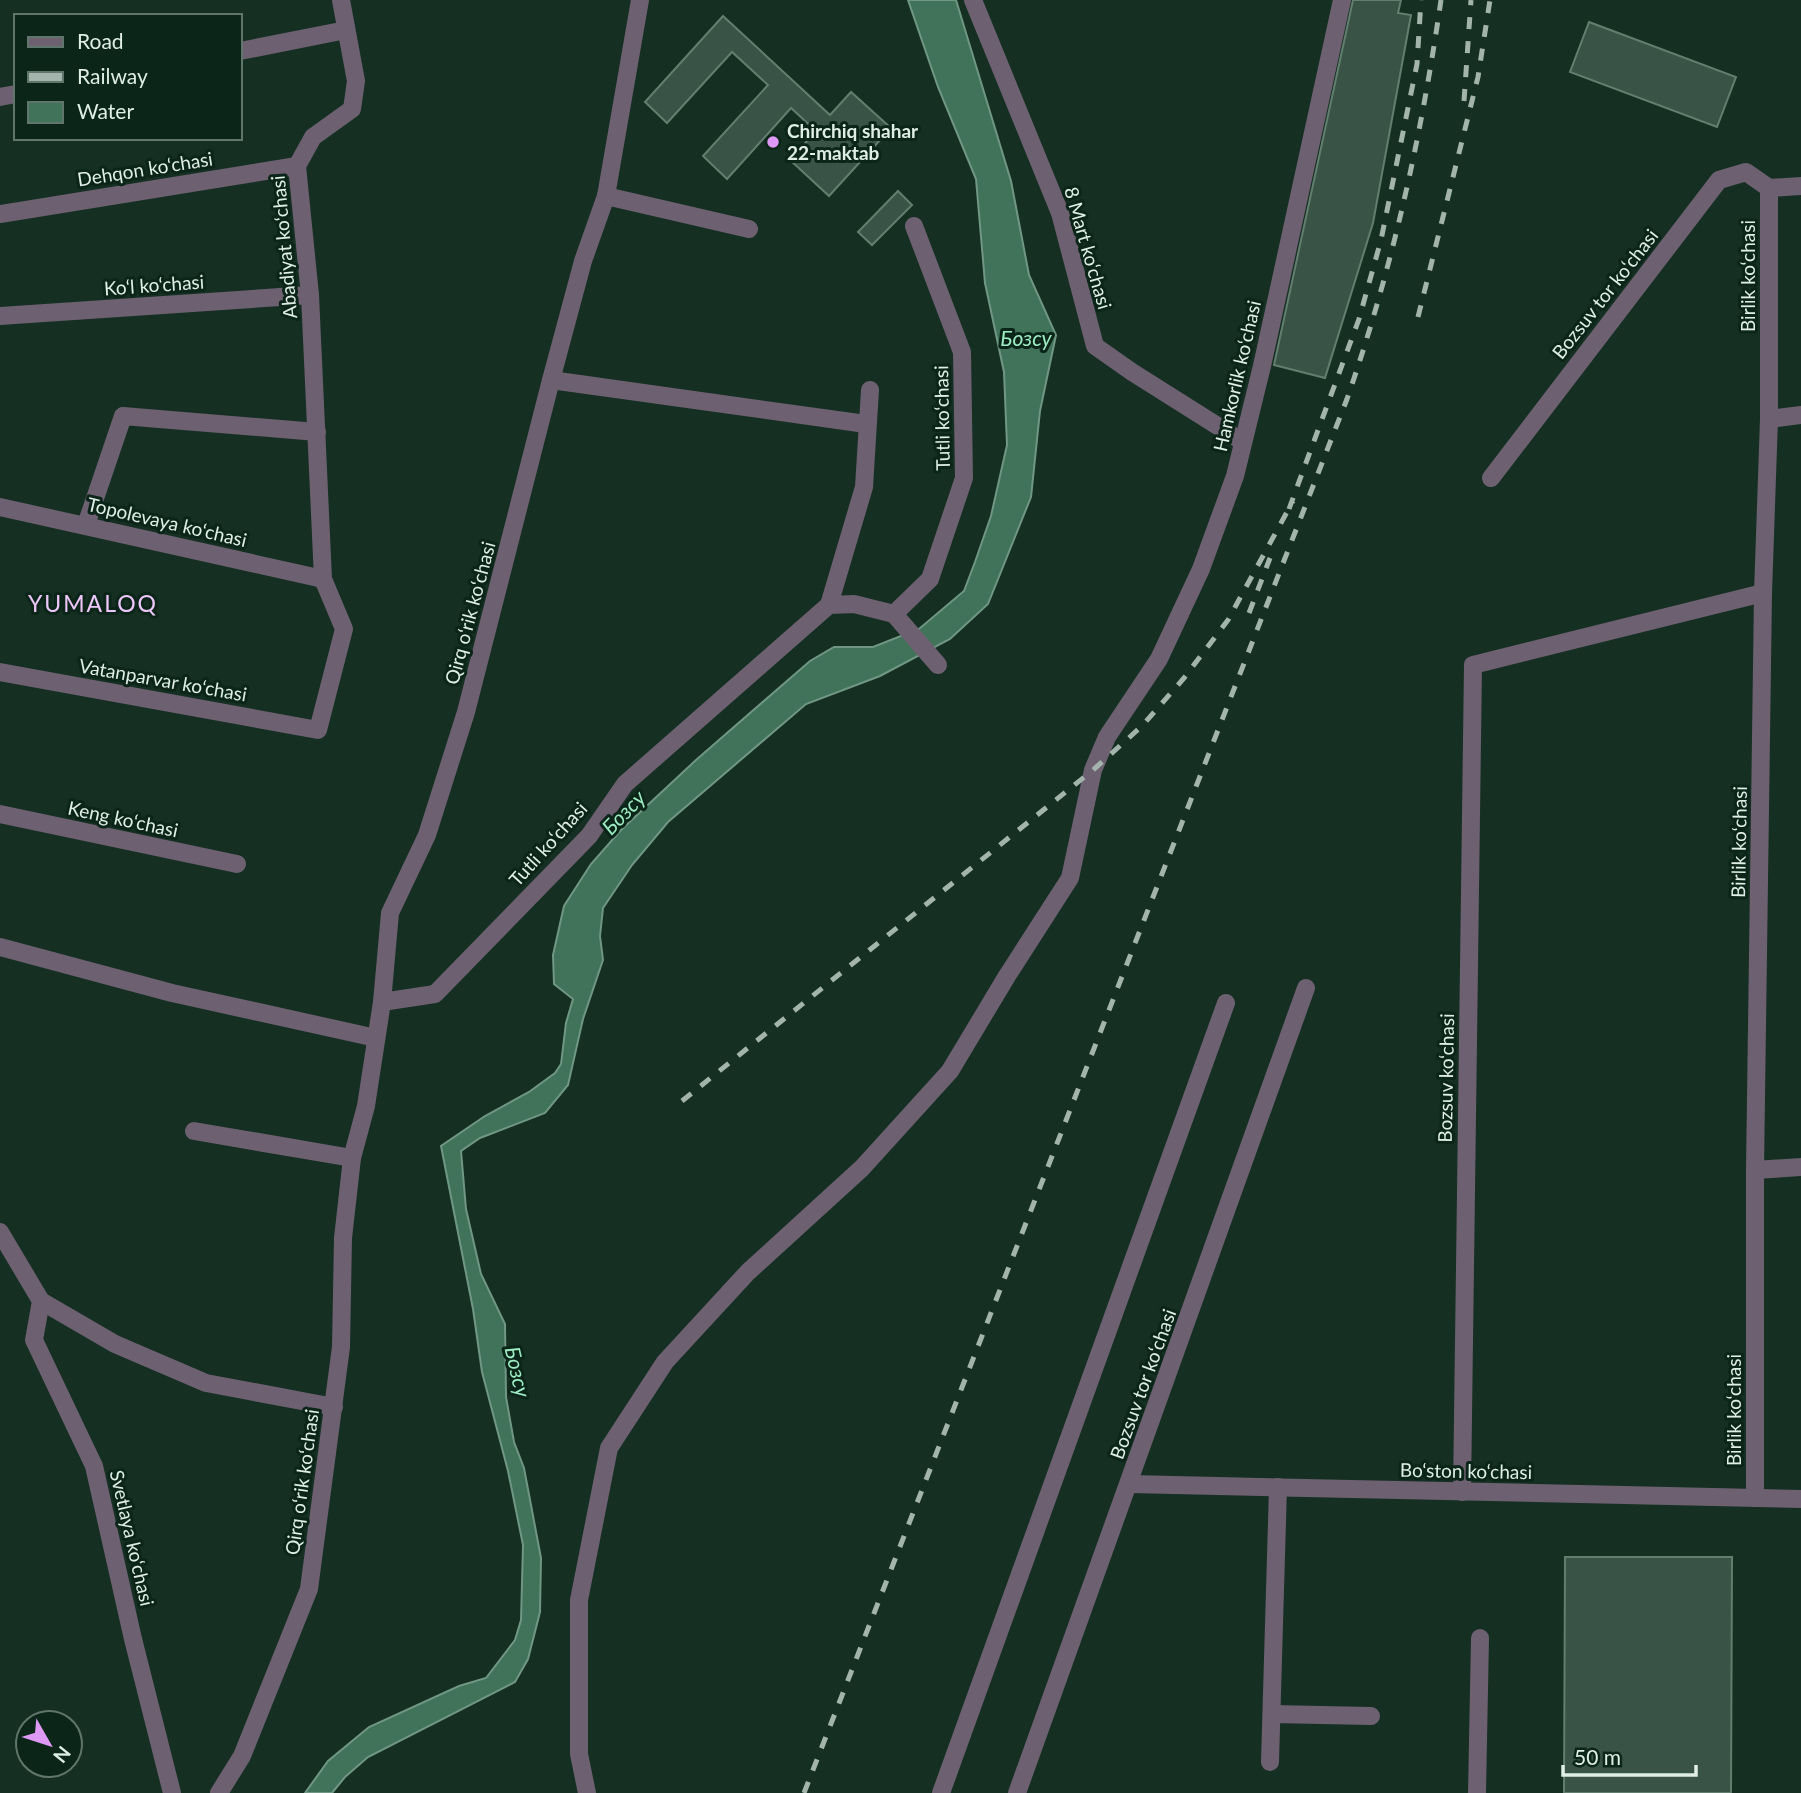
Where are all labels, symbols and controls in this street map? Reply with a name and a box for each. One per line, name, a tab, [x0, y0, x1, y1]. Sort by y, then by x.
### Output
legend	[14, 14, 242, 140]
text: Road	[77, 28, 124, 53]
text: Railway	[77, 63, 148, 88]
text: Water	[77, 98, 134, 123]
place label: Chirchiq shahar 22-maktab	[787, 119, 919, 164]
marker: Chirchiq shahar 22-maktab	[765, 134, 781, 150]
street label: Dehqon ko‘chasi	[76, 146, 214, 191]
street label: Abadiyat ko‘chasi	[266, 175, 301, 320]
street label: 8 Mart ko‘chasi	[1060, 184, 1117, 312]
street label: Birlik ko‘chasi	[1736, 220, 1759, 332]
street label: Bozsuv tor ko‘chasi	[1547, 224, 1662, 363]
street label: Ko‘l ko‘chasi	[103, 270, 205, 299]
street label: Hamkorlik ko‘chasi	[1208, 298, 1265, 454]
water label: Бозсу	[1000, 325, 1053, 350]
street label: Tutli ko‘chasi	[929, 365, 954, 471]
street label: Topolevaya ko‘chasi	[85, 492, 249, 551]
street label: Qirq o‘rik ko‘chasi	[439, 539, 500, 687]
district label: YUMALOQ	[28, 589, 158, 617]
street label: Vatanparvar ko‘chasi	[77, 653, 249, 706]
water label: Бозсу	[596, 784, 650, 839]
street label: Birlik ko‘chasi	[1726, 786, 1751, 898]
street label: Keng ko‘chasi	[66, 796, 180, 841]
street label: Tutli ko‘chasi	[504, 797, 591, 891]
street label: Bozsuv ko‘chasi	[1433, 1013, 1458, 1143]
street label: Bozsuv tor ko‘chasi	[1105, 1306, 1180, 1462]
water label: Бозсу	[501, 1344, 537, 1400]
street label: Birlik ko‘chasi	[1722, 1354, 1745, 1466]
street label: Qirq o‘rik ko‘chasi	[280, 1408, 323, 1556]
street label: Bo‘ston ko‘chasi	[1400, 1458, 1532, 1483]
street label: Svetlaya ko‘chasi	[106, 1468, 159, 1608]
north arrow	[14, 1709, 84, 1779]
scale bar	[1563, 1734, 1696, 1778]
text: N	[49, 1742, 76, 1768]
text: 50 m	[1574, 1744, 1621, 1769]

